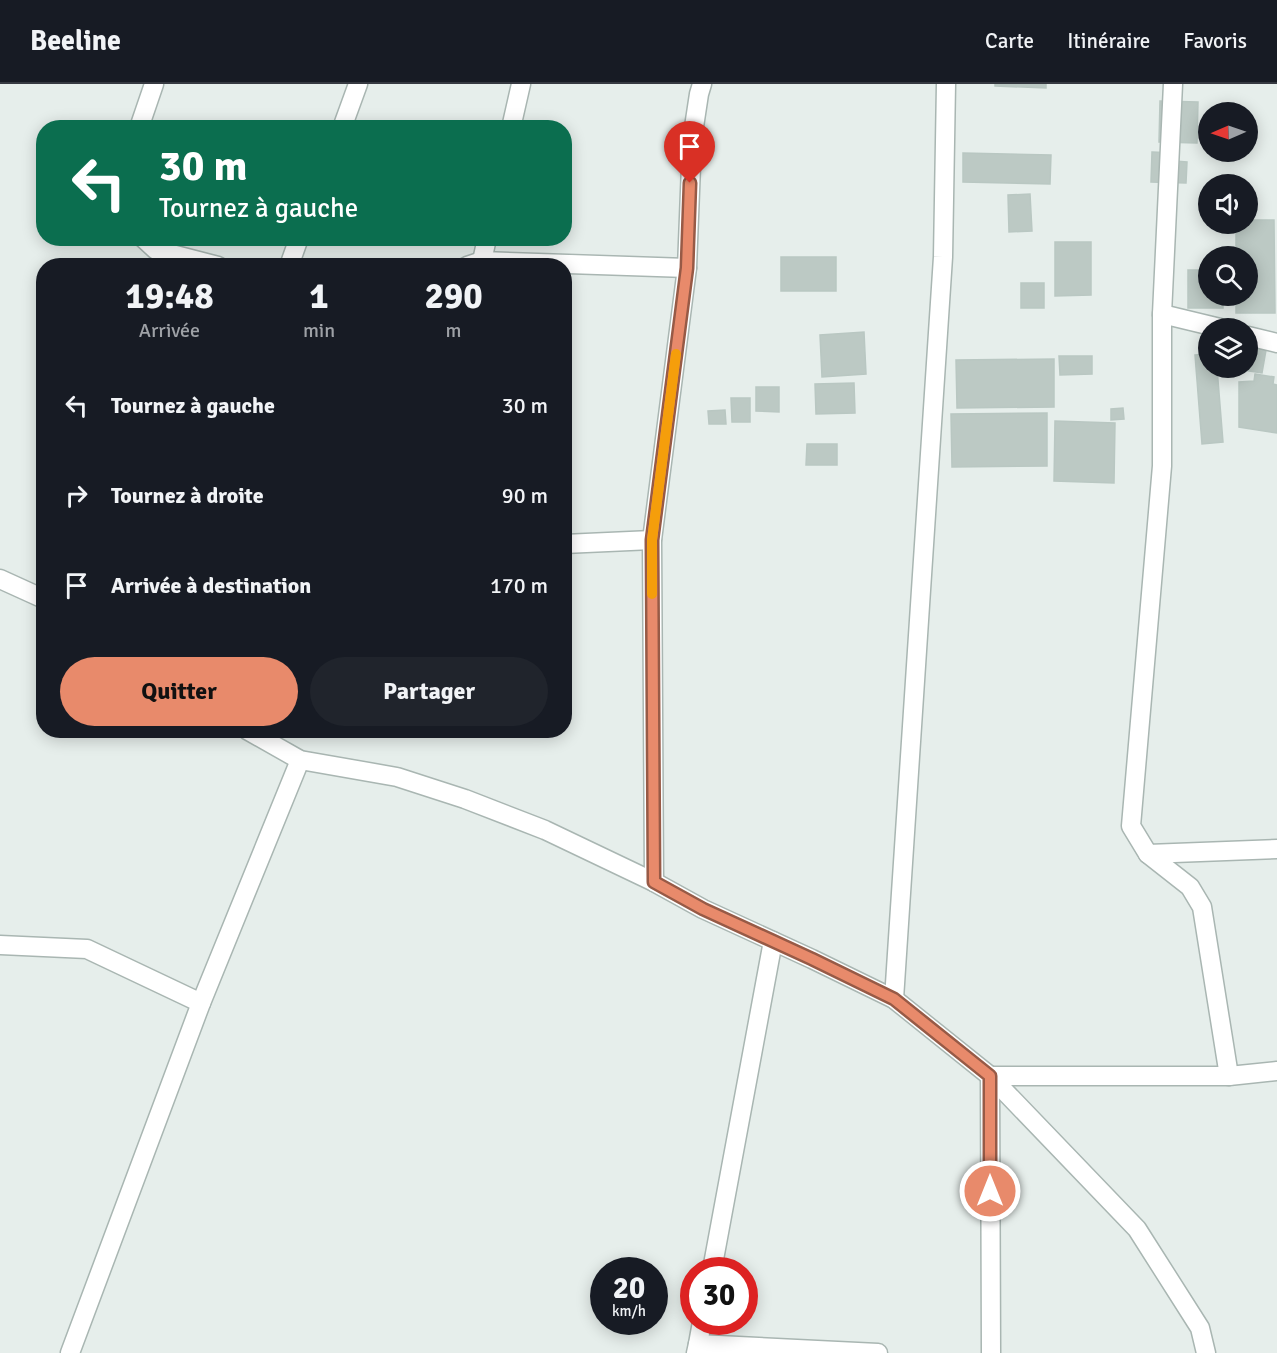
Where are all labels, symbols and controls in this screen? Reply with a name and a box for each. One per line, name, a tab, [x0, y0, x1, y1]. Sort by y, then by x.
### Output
text: Beeline	[30, 24, 121, 58]
text: Carte	[985, 28, 1034, 54]
text: Itinéraire	[1067, 28, 1150, 54]
text: Favoris	[1183, 28, 1247, 54]
north arrow	[1198, 102, 1258, 162]
map controls	[1198, 102, 1258, 378]
pin	[664, 121, 715, 183]
icon: arrive	[673, 130, 706, 163]
text: 30 m	[159, 141, 248, 192]
icon: left	[60, 144, 138, 222]
button: sound	[1198, 174, 1258, 234]
text: Tournez à gauche	[159, 192, 358, 225]
button: search	[1198, 246, 1258, 306]
text: 19:48	[125, 274, 214, 319]
text: 1	[309, 274, 329, 319]
text: 290	[424, 274, 483, 319]
text: Arrivée	[139, 318, 200, 343]
text: min	[303, 318, 335, 343]
text: m	[446, 318, 462, 343]
button: layers	[1198, 318, 1258, 378]
icon: left	[60, 389, 93, 422]
text: Tournez à gauche	[111, 392, 275, 419]
text: 30 m	[502, 392, 548, 419]
icon: right	[60, 479, 93, 512]
text: Tournez à droite	[111, 482, 264, 509]
text: 90 m	[502, 482, 548, 509]
icon: arrive	[60, 569, 93, 602]
text: Arrivée à destination	[111, 572, 311, 599]
text: 170 m	[490, 572, 548, 599]
button: Quitter	[60, 657, 298, 726]
button: Partager	[310, 657, 548, 726]
position arrow	[958, 1159, 1022, 1223]
speed limit sign: 30	[680, 1257, 758, 1335]
text: 20	[613, 1270, 645, 1307]
text: km/h	[612, 1302, 646, 1320]

